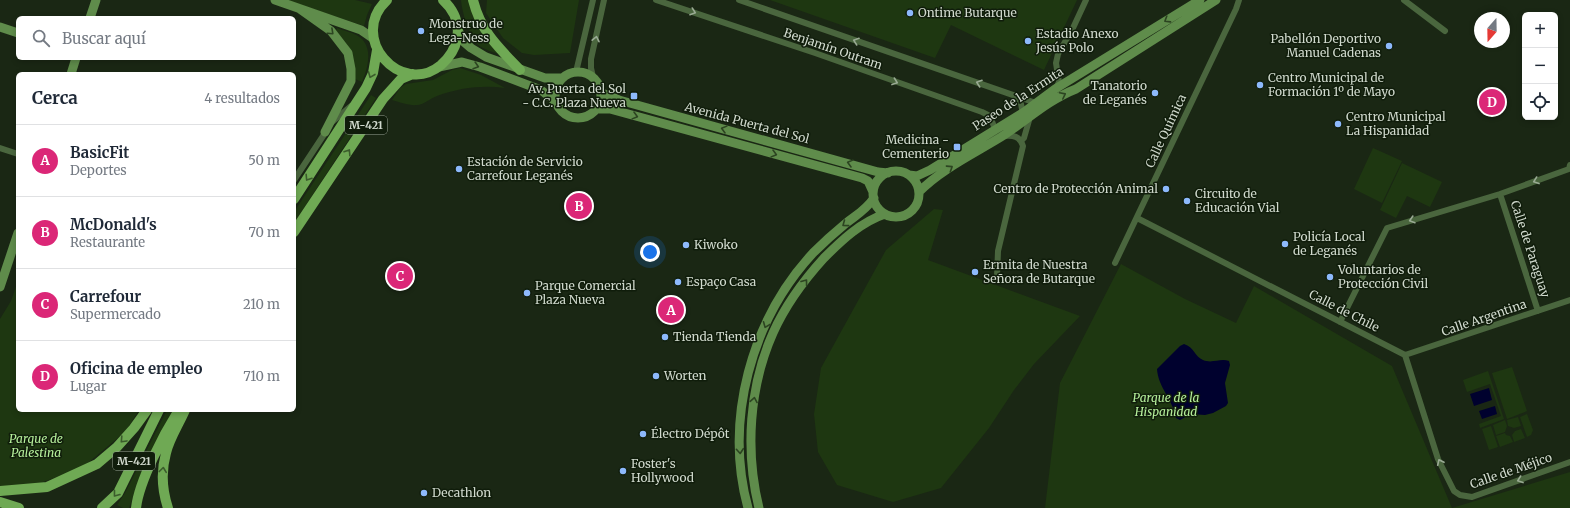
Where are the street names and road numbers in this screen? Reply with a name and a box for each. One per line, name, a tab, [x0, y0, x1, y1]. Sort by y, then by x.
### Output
street label: Benjamín Outram	[782, 25, 885, 72]
street label: Paseo de la Ermita	[969, 63, 1067, 134]
street label: Calle Química	[1142, 91, 1189, 170]
street label: Avenida Puerta del Sol	[682, 98, 811, 146]
road number: M-421	[345, 116, 387, 134]
street label: Calle de Paraguay	[1508, 198, 1553, 299]
street label: Calle de Chile	[1307, 286, 1382, 335]
street label: Calle Argentina	[1439, 296, 1529, 339]
street label: Calle de Méjico	[1468, 449, 1554, 492]
road number: M-421	[113, 452, 155, 470]

